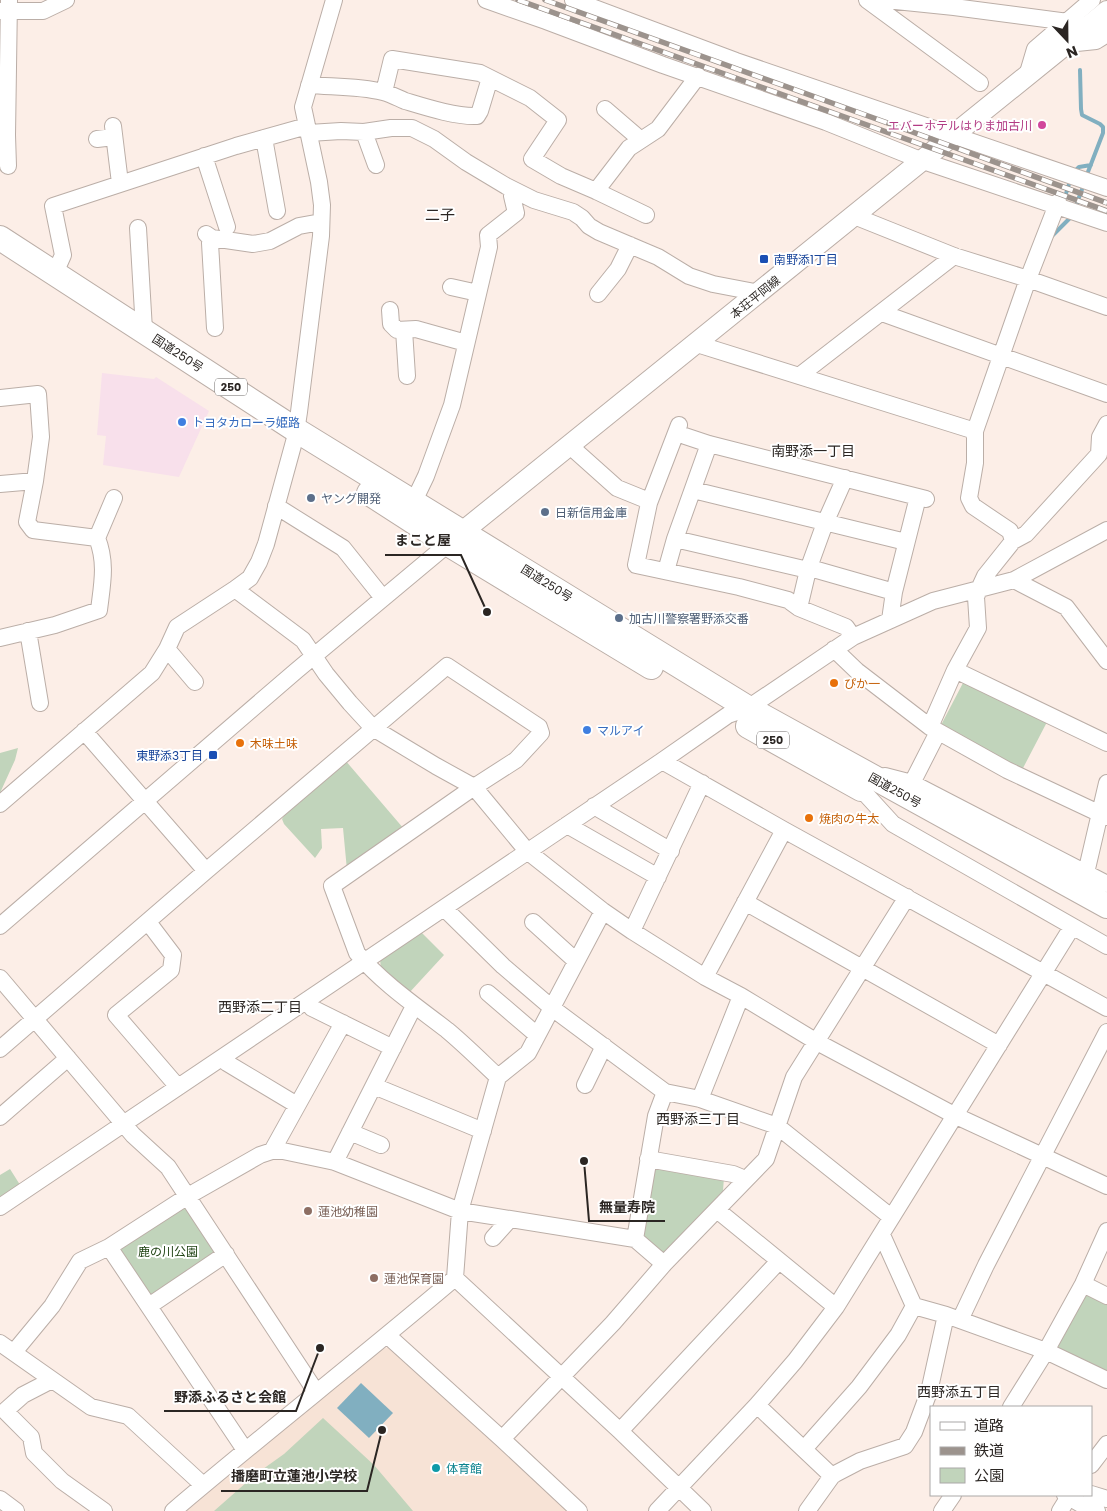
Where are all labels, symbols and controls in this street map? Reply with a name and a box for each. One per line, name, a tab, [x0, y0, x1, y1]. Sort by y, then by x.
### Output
north arrow	[1042, 15, 1092, 65]
text: N	[1063, 41, 1080, 63]
place label: エバーホテルはりま加古川	[888, 117, 1032, 134]
marker: エバーホテルはりま加古川	[1036, 119, 1048, 131]
district label: 二子	[425, 204, 455, 225]
place label: 南野添1丁目	[774, 251, 838, 268]
marker: 南野添1丁目	[758, 253, 770, 265]
street label: 本荘平岡線	[726, 272, 784, 322]
street label: 国道250号	[149, 330, 207, 376]
road number: 250	[215, 378, 247, 396]
place label: トヨタカローラ姫路	[192, 414, 300, 431]
marker: トヨタカローラ姫路	[176, 416, 188, 428]
district label: 南野添一丁目	[771, 441, 855, 461]
place label: ヤング開発	[321, 490, 381, 507]
marker: ヤング開発	[305, 492, 317, 504]
place label: 日新信用金庫	[555, 504, 627, 521]
marker: 日新信用金庫	[539, 506, 551, 518]
callout: まこと屋	[385, 526, 461, 555]
text: まこと屋	[395, 530, 451, 550]
street label: 国道250号	[518, 560, 576, 606]
place label: 加古川警察署野添交番	[629, 610, 749, 627]
marker: 加古川警察署野添交番	[613, 612, 625, 624]
place label: ぴか一	[844, 675, 880, 692]
marker: ぴか一	[828, 677, 840, 689]
place label: マルアイ	[597, 722, 644, 739]
marker: マルアイ	[581, 724, 593, 736]
road number: 250	[757, 732, 789, 748]
place label: 木味土味	[250, 735, 298, 752]
marker: 木味土味	[234, 737, 246, 749]
place label: 東野添3丁目	[136, 747, 203, 764]
marker: 東野添3丁目	[207, 749, 219, 761]
street label: 国道250号	[866, 769, 924, 811]
place label: 焼肉の牛太	[819, 810, 879, 827]
marker: 焼肉の牛太	[803, 812, 815, 824]
district label: 西野添二丁目	[218, 997, 302, 1017]
district label: 西野添三丁目	[656, 1109, 740, 1129]
callout: 無量寿院	[589, 1192, 665, 1221]
text: 無量寿院	[599, 1197, 655, 1217]
place label: 蓮池幼稚園	[318, 1203, 378, 1220]
marker: 蓮池幼稚園	[302, 1205, 314, 1217]
park label: 鹿の川公園	[138, 1243, 198, 1260]
place label: 蓮池保育園	[384, 1270, 444, 1287]
marker: 蓮池保育園	[368, 1272, 380, 1284]
callout: 野添ふるさと会館	[164, 1382, 296, 1411]
district label: 西野添五丁目	[917, 1382, 1001, 1402]
text: 野添ふるさと会館	[174, 1387, 286, 1407]
legend	[930, 1406, 1092, 1496]
text: 道路	[974, 1415, 1004, 1436]
text: 鉄道	[974, 1440, 1004, 1461]
place label: 体育館	[446, 1460, 482, 1477]
callout: 播磨町立蓮池小学校	[221, 1462, 367, 1491]
marker: 体育館	[430, 1462, 442, 1474]
text: 公園	[974, 1465, 1004, 1486]
text: 播磨町立蓮池小学校	[231, 1466, 357, 1486]

